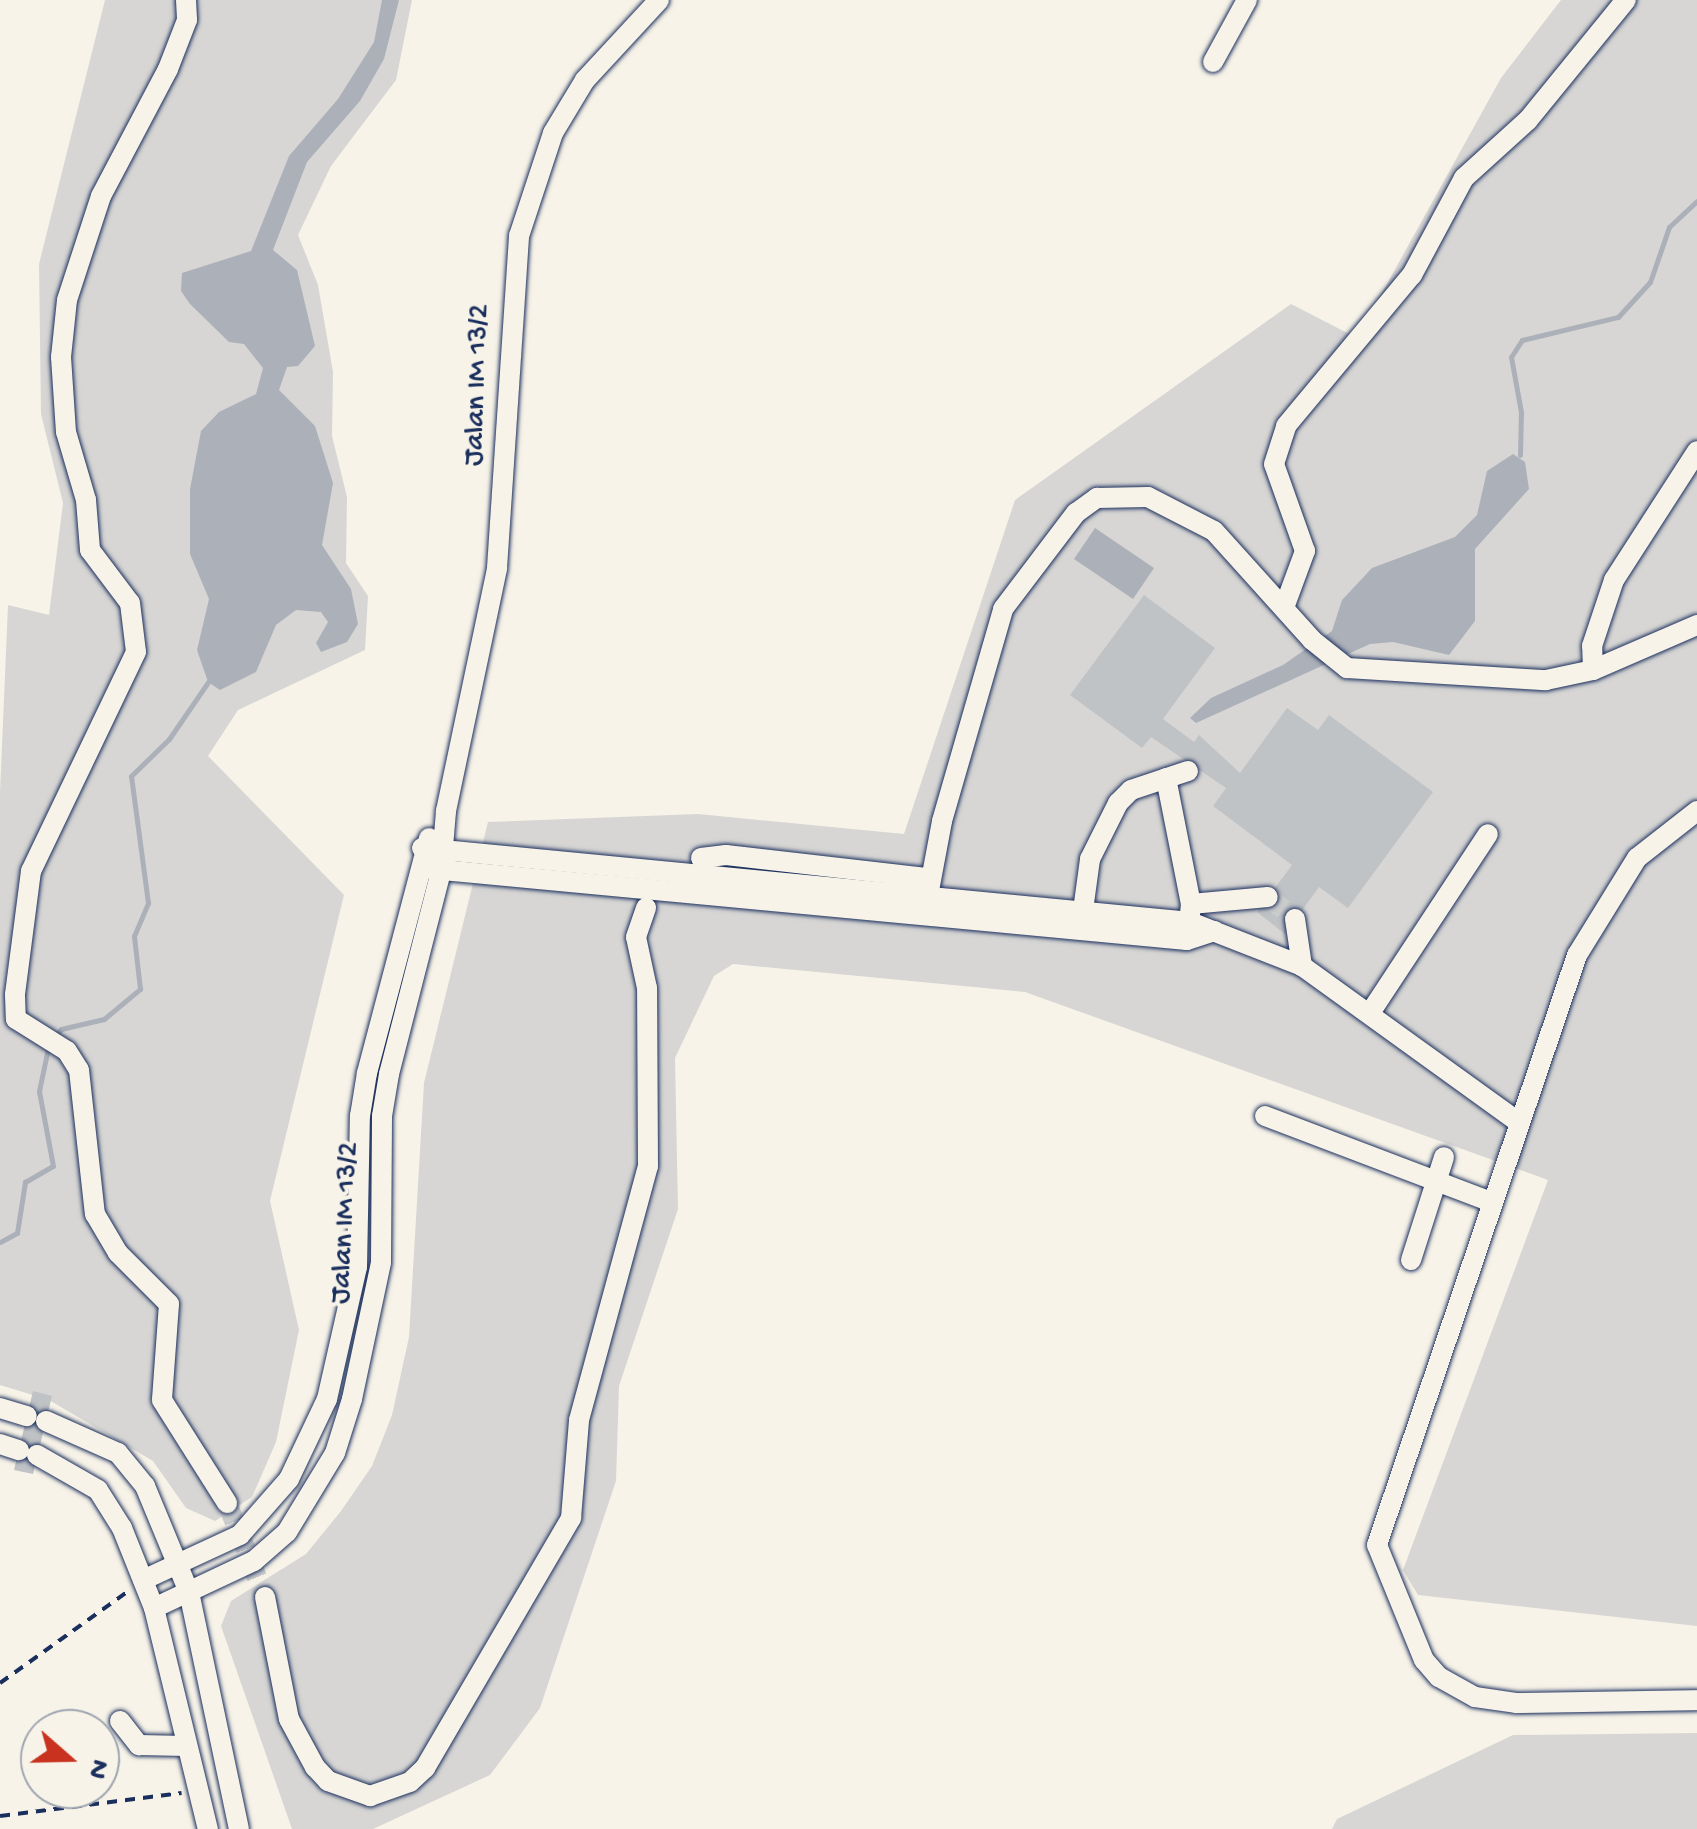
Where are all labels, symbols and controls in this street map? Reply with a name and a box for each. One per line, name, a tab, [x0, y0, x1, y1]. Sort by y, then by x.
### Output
street label: Jalan IM 13/2	[458, 303, 500, 467]
street label: Jalan IM 13/2	[325, 1141, 369, 1305]
north arrow	[20, 1709, 120, 1809]
text: N	[78, 1755, 115, 1783]

